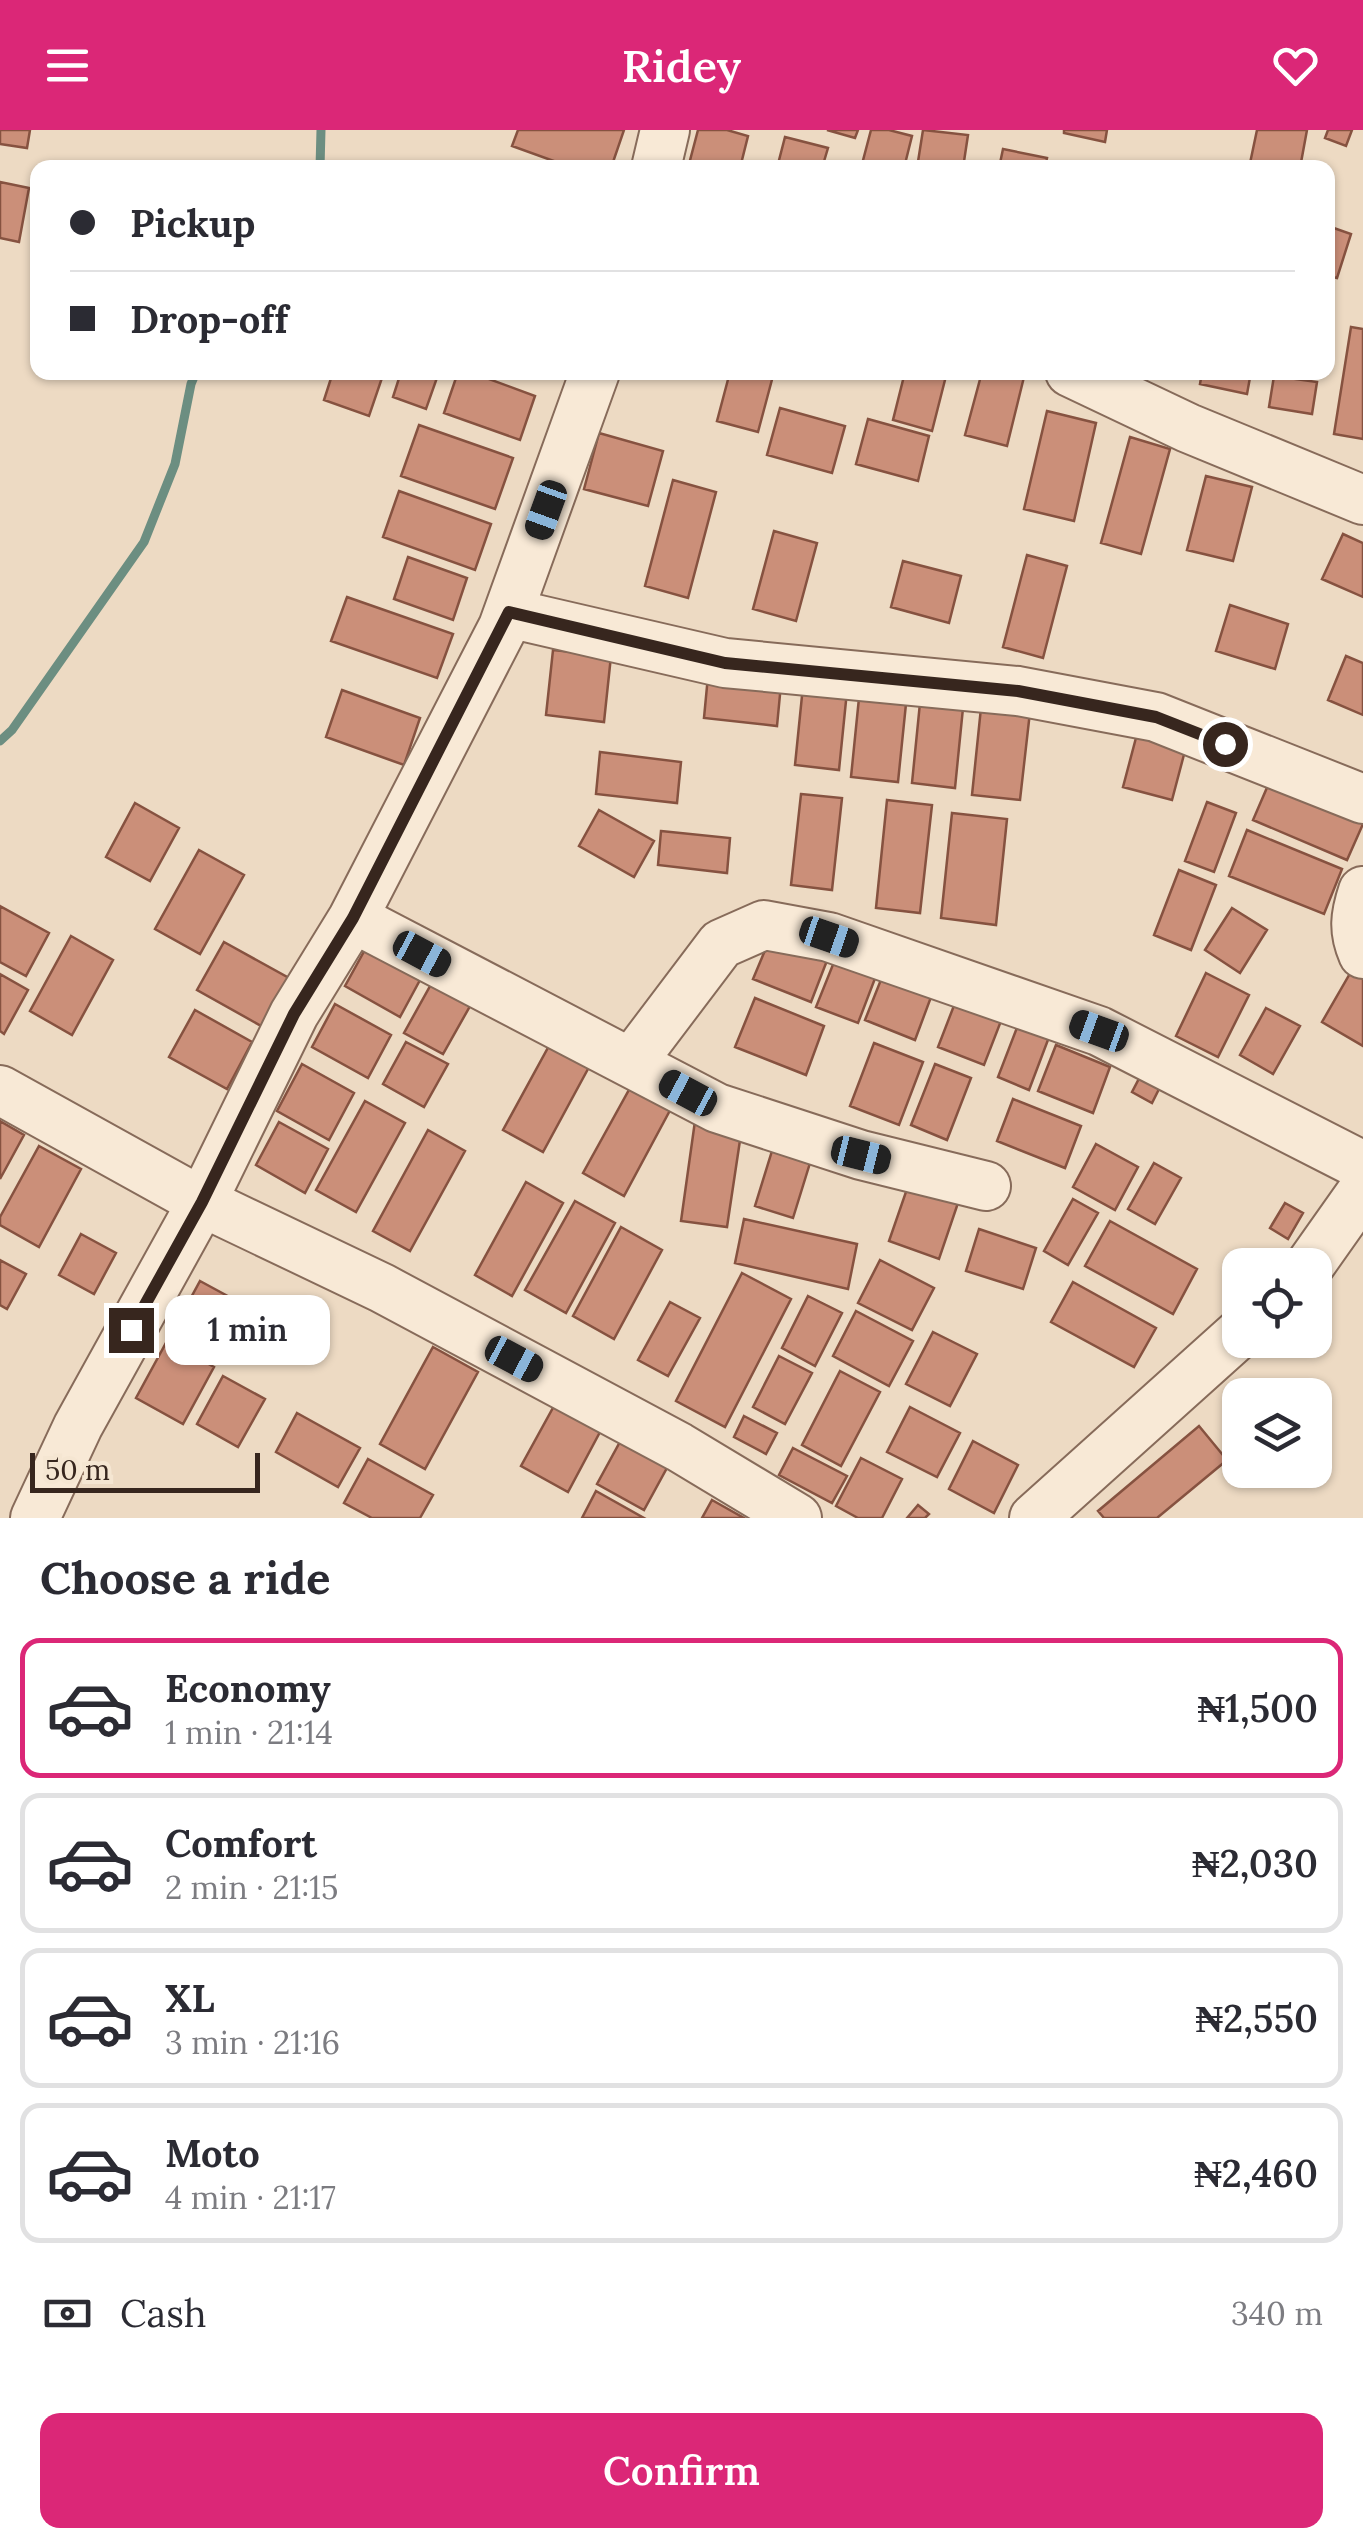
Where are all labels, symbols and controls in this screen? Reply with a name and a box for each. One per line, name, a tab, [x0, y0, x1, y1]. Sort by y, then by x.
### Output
text: Ridey	[622, 37, 741, 94]
icon: menu	[40, 38, 95, 93]
icon: heart	[1268, 38, 1323, 93]
text: Pickup	[130, 199, 255, 247]
text: Drop-off	[130, 295, 288, 343]
car	[522, 477, 570, 543]
route start	[1203, 722, 1248, 767]
car	[796, 913, 862, 961]
car	[388, 927, 456, 981]
car	[1066, 1007, 1132, 1055]
car	[654, 1066, 722, 1120]
car	[828, 1133, 894, 1177]
map controls	[1222, 1248, 1332, 1488]
button: locate	[1222, 1248, 1332, 1358]
callout: 1 min	[166, 1295, 331, 1365]
route end	[109, 1308, 154, 1353]
text: 1 min	[207, 1309, 288, 1350]
car	[480, 1332, 548, 1386]
button: layers	[1222, 1378, 1332, 1488]
scale bar	[30, 1448, 260, 1492]
text: 50 m	[45, 1452, 110, 1488]
text: Choose a ride	[40, 1549, 330, 1606]
icon: car	[45, 1663, 135, 1753]
text: Economy	[165, 1664, 331, 1712]
text: ₦1,500	[1198, 1684, 1318, 1732]
text: 1 min · 21:14	[165, 1712, 333, 1753]
icon: car	[45, 1818, 135, 1908]
text: Comfort	[165, 1819, 317, 1867]
text: ₦2,030	[1192, 1839, 1318, 1887]
text: 2 min · 21:15	[165, 1867, 338, 1908]
icon: car	[45, 1973, 135, 2063]
text: XL	[165, 1974, 215, 2022]
text: ₦2,550	[1196, 1994, 1318, 2042]
text: 3 min · 21:16	[165, 2022, 340, 2063]
icon: car	[45, 2128, 135, 2218]
text: Moto	[165, 2129, 260, 2177]
text: ₦2,460	[1194, 2149, 1318, 2197]
text: 4 min · 21:17	[165, 2177, 336, 2218]
icon: cash	[40, 2286, 95, 2341]
text: Cash	[120, 2289, 207, 2337]
text: 340 m	[1231, 2293, 1323, 2334]
button: Confirm	[40, 2413, 1323, 2528]

